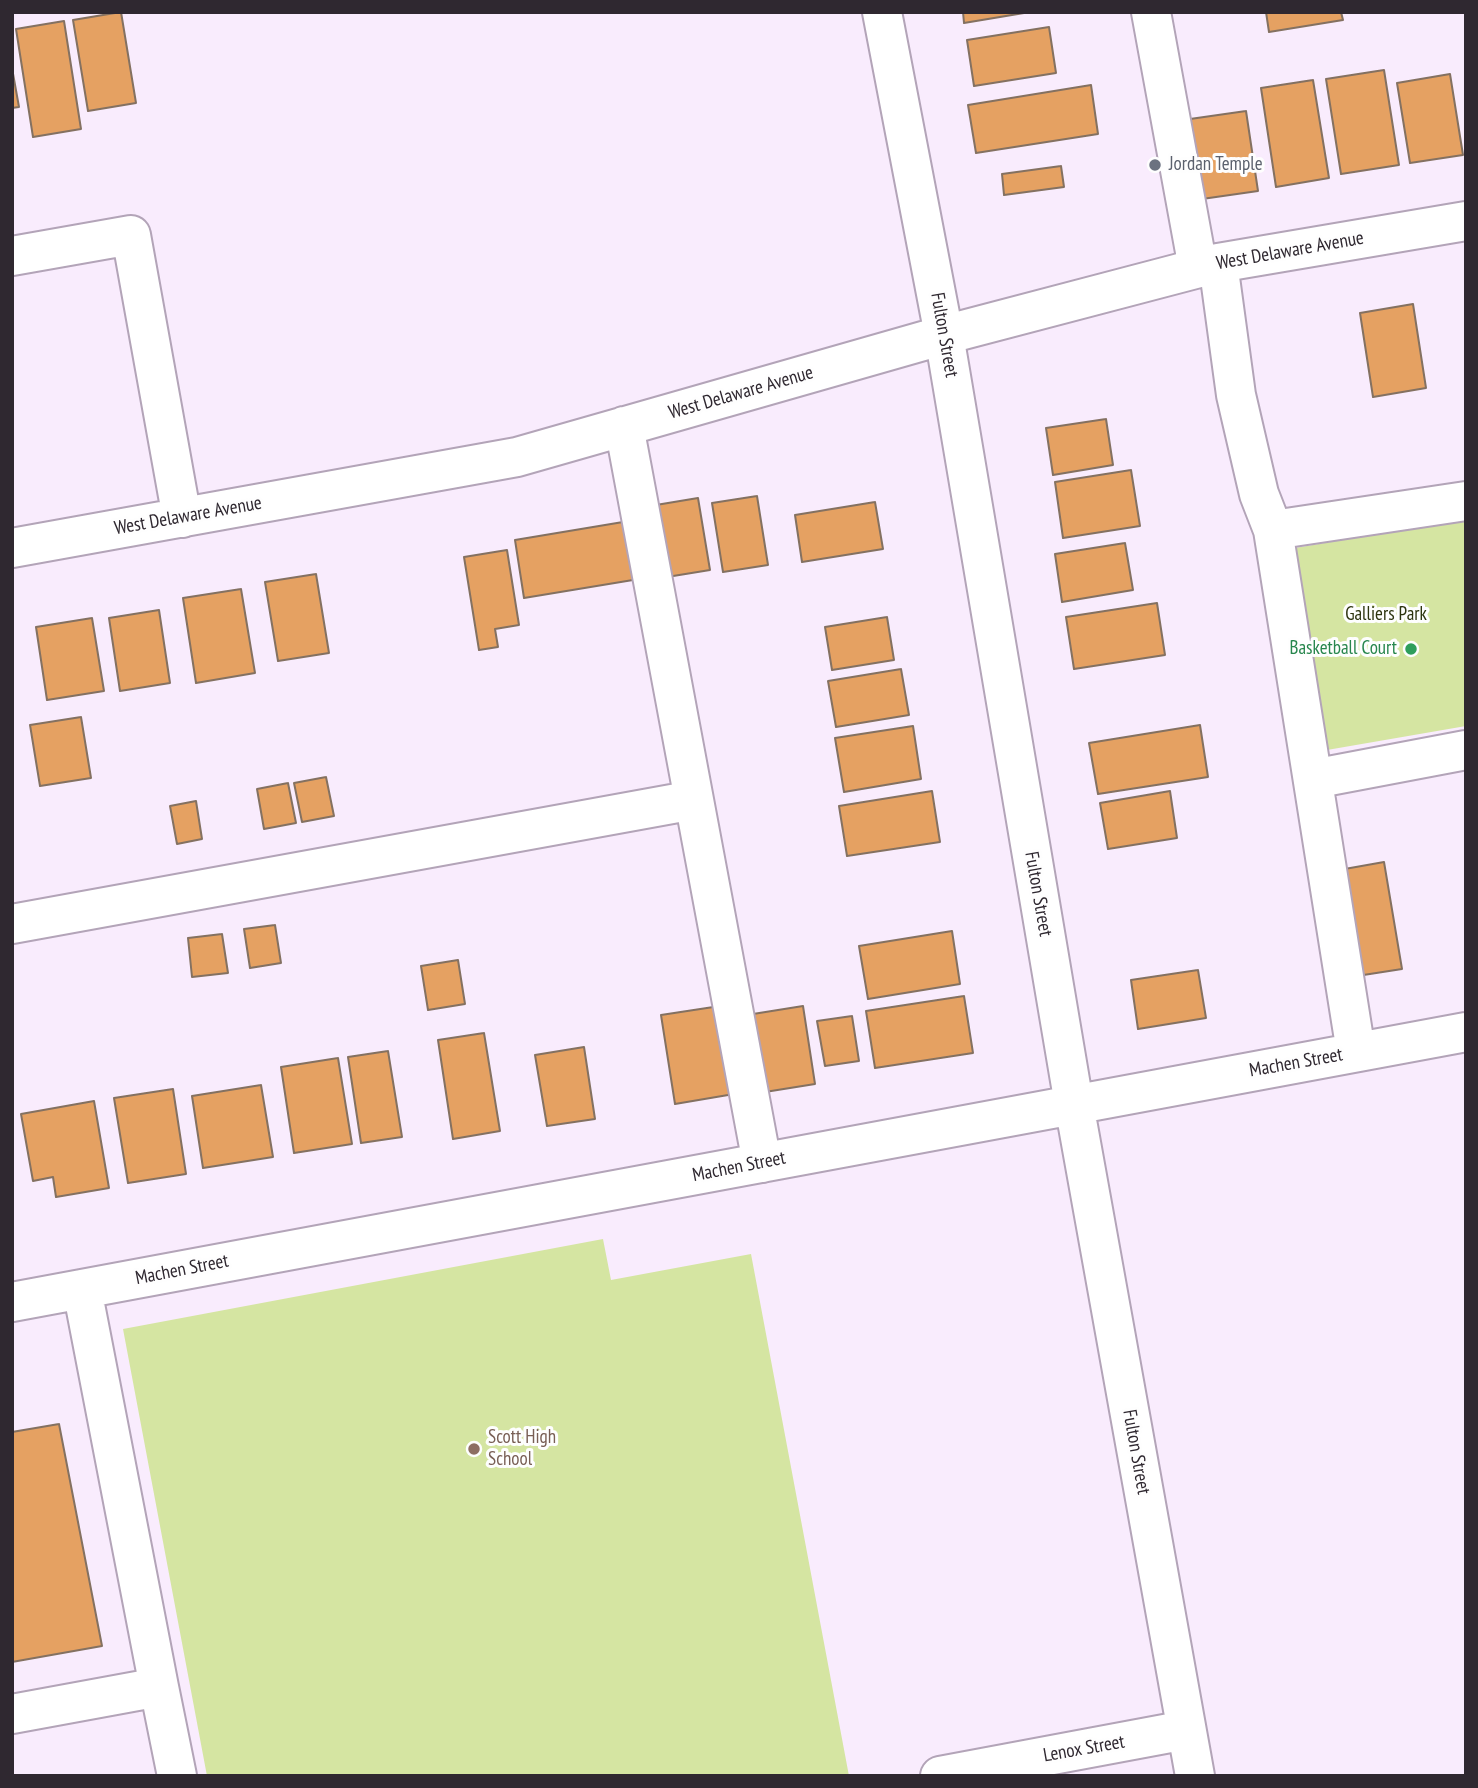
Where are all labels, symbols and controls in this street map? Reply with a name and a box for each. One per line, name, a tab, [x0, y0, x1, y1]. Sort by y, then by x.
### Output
place label: Jordan Temple	[1169, 154, 1262, 176]
marker: Jordan Temple	[1147, 157, 1163, 173]
street label: West Delaware Avenue	[1214, 227, 1366, 275]
street label: Fulton Street	[925, 291, 963, 379]
street label: West Delaware Avenue	[666, 361, 816, 425]
street label: West Delaware Avenue	[112, 492, 264, 540]
park label: Galliers Park	[1345, 604, 1427, 626]
place label: Basketball Court	[1290, 638, 1397, 660]
marker: Basketball Court	[1403, 641, 1419, 657]
street label: Fulton Street	[1019, 850, 1057, 938]
street label: Machen Street	[1248, 1044, 1344, 1082]
street label: Machen Street	[691, 1147, 787, 1187]
street label: Machen Street	[134, 1250, 230, 1290]
street label: Fulton Street	[1117, 1408, 1155, 1496]
place label: Scott High School	[488, 1427, 556, 1471]
marker: Scott High School	[466, 1441, 482, 1457]
street label: Lenox Street	[1042, 1731, 1126, 1767]

